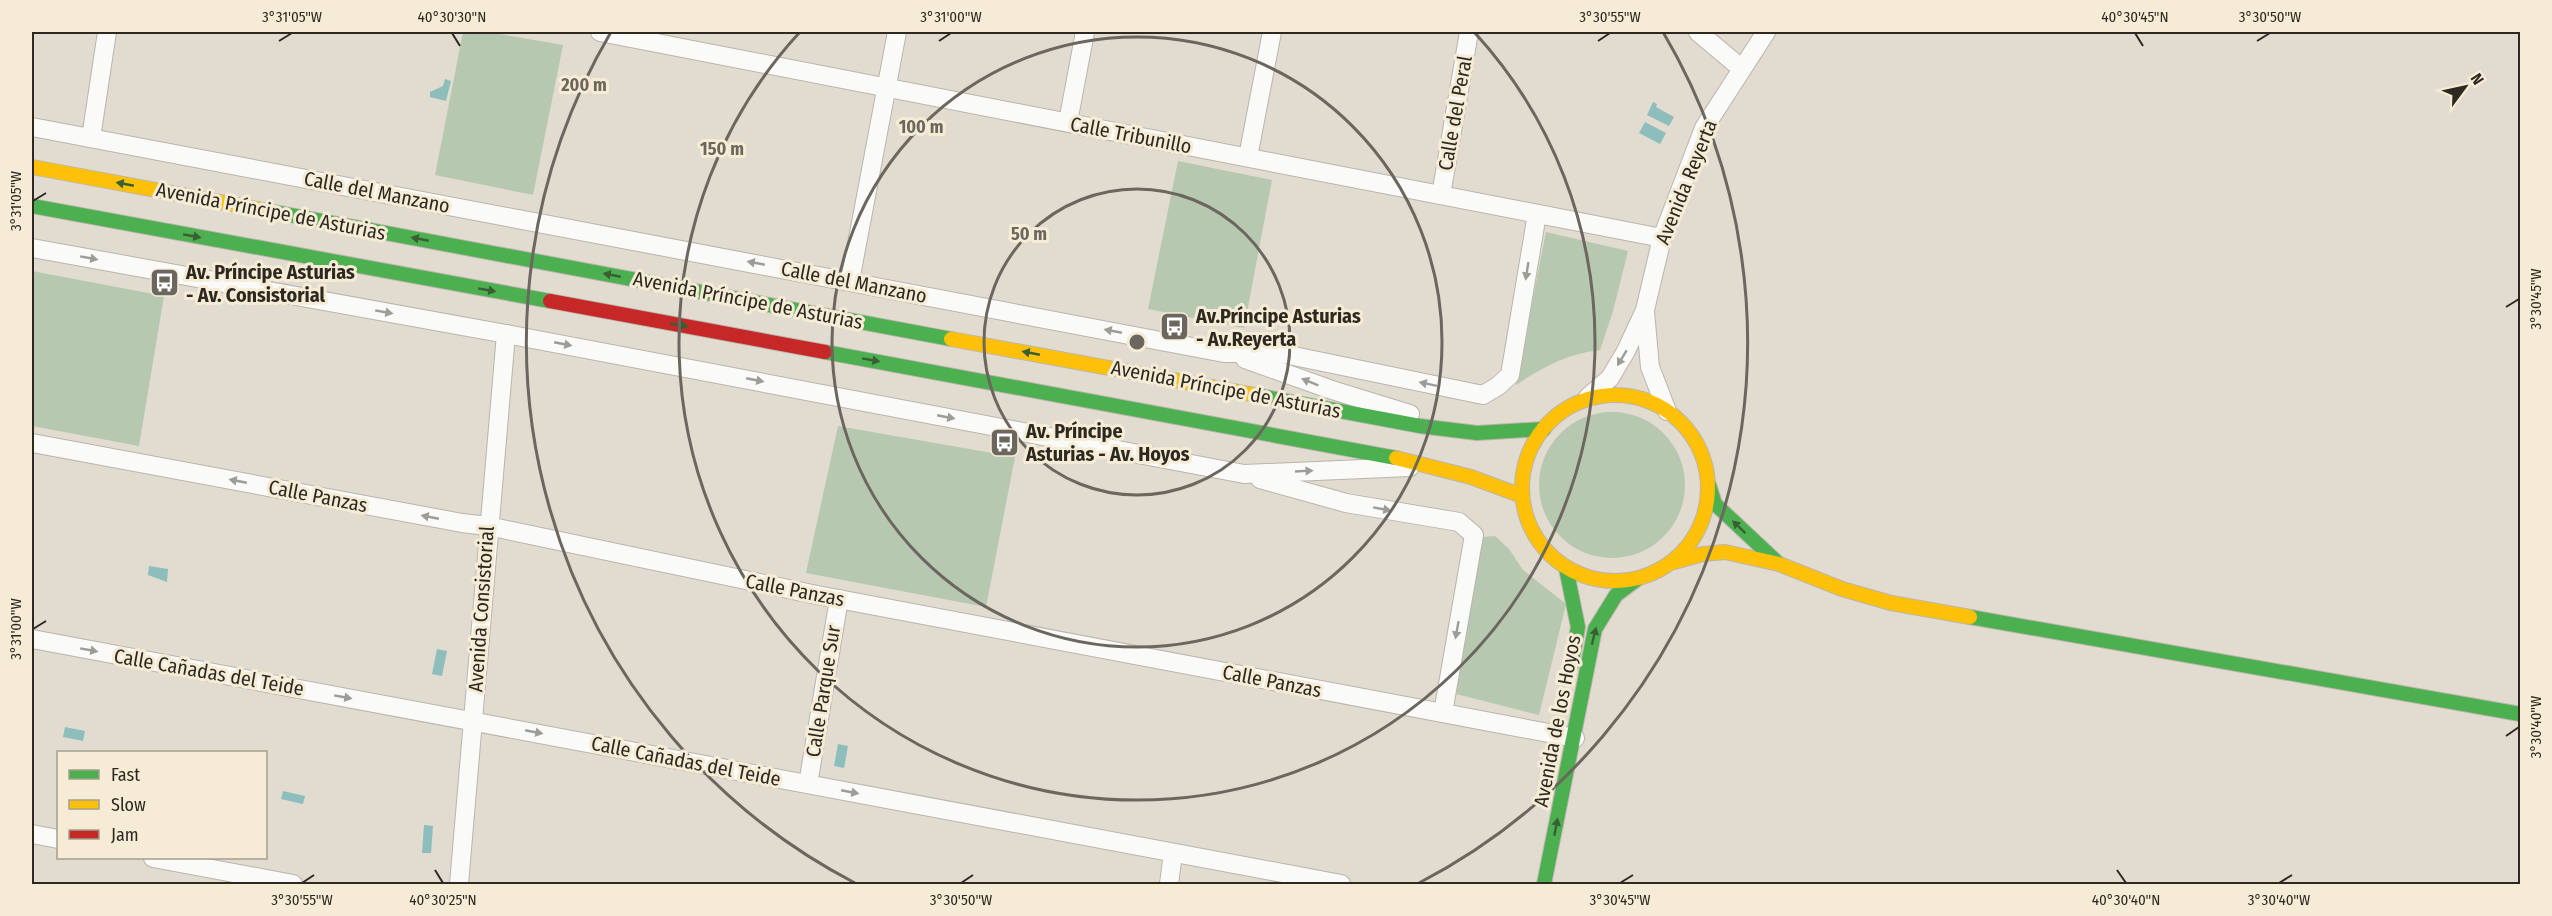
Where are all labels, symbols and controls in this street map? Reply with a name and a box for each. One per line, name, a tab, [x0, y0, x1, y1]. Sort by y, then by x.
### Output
text: 3°31'05"W	[262, 8, 322, 26]
text: 40°30'30"N	[418, 8, 486, 26]
text: 3°31'00"W	[920, 8, 982, 26]
text: 3°30'55"W	[1579, 8, 1641, 26]
text: 40°30'45"N	[2101, 8, 2169, 26]
text: 3°30'50"W	[2239, 8, 2301, 26]
street label: Calle del Peral	[1433, 54, 1477, 172]
north arrow	[2435, 57, 2495, 117]
text: N	[2467, 70, 2488, 88]
text: 200 m	[560, 74, 607, 96]
street label: Calle Tribunillo	[1068, 111, 1194, 159]
text: 100 m	[899, 116, 943, 138]
street label: Avenida Reyerta	[1650, 116, 1722, 248]
text: 150 m	[700, 138, 744, 160]
street label: Calle del Manzano	[302, 166, 452, 218]
text: 3°31'05"W	[7, 171, 25, 231]
street label: Avenida Príncipe de Asturias	[154, 177, 388, 245]
one-way arrow	[116, 179, 135, 188]
text: 50 m	[1011, 223, 1047, 245]
one-way arrow	[183, 232, 202, 241]
one-way arrow	[410, 234, 429, 243]
one-way arrow	[80, 254, 99, 263]
street label: Calle del Manzano	[779, 256, 929, 308]
one-way arrow	[746, 258, 765, 267]
place label: Av. Príncipe Asturias - Av. Consistorial	[185, 260, 355, 307]
one-way arrow	[1522, 262, 1531, 281]
street label: Avenida Príncipe de Asturias	[631, 266, 865, 334]
bus stop icon: Av. Príncipe Asturias - Av. Consistorial	[149, 267, 181, 299]
text: 3°30'45"W	[2527, 268, 2545, 330]
one-way arrow	[602, 270, 621, 279]
one-way arrow	[478, 286, 497, 295]
place label: Av.Príncipe Asturias - Av.Reyerta	[1195, 304, 1361, 351]
one-way arrow	[375, 307, 394, 316]
bus stop icon: Av.Príncipe Asturias - Av.Reyerta	[1159, 311, 1191, 343]
one-way arrow	[670, 321, 689, 330]
one-way arrow	[1103, 326, 1122, 335]
centre of rings	[1127, 332, 1147, 352]
one-way arrow	[554, 340, 573, 349]
one-way arrow	[1021, 348, 1040, 357]
one-way arrow	[1617, 350, 1628, 366]
street label: Avenida Príncipe de Asturias	[1109, 355, 1343, 423]
one-way arrow	[862, 356, 881, 365]
one-way arrow	[745, 376, 764, 385]
one-way arrow	[1301, 377, 1319, 386]
one-way arrow	[1419, 379, 1438, 388]
one-way arrow	[937, 413, 956, 422]
place label: Av. Príncipe Asturias - Av. Hoyos	[1025, 419, 1190, 466]
bus stop icon: Av. Príncipe Asturias - Av. Hoyos	[989, 427, 1021, 459]
one-way arrow	[1294, 467, 1313, 476]
street label: Calle Panzas	[267, 475, 369, 517]
one-way arrow	[228, 476, 247, 485]
one-way arrow	[1372, 505, 1391, 514]
one-way arrow	[420, 512, 439, 521]
one-way arrow	[1732, 521, 1746, 535]
street label: Avenida Consistorial	[463, 525, 499, 693]
street label: Calle Panzas	[744, 569, 846, 611]
text: 3°31'00"W	[7, 598, 25, 660]
one-way arrow	[1453, 621, 1462, 640]
street label: Calle Parque Sur	[801, 623, 845, 759]
one-way arrow	[1590, 627, 1600, 645]
street label: Avenida de los Hoyos	[1529, 633, 1585, 809]
street label: Calle Cañadas del Teide	[112, 643, 306, 701]
one-way arrow	[80, 646, 99, 655]
street label: Calle Panzas	[1221, 660, 1323, 702]
one-way arrow	[333, 692, 352, 701]
text: 3°30'40"W	[2527, 696, 2545, 758]
one-way arrow	[525, 728, 544, 737]
street label: Calle Cañadas del Teide	[589, 731, 783, 791]
legend	[57, 751, 267, 859]
text: Fast	[111, 764, 140, 786]
one-way arrow	[841, 788, 860, 797]
text: Slow	[111, 794, 146, 816]
one-way arrow	[1552, 817, 1561, 836]
text: Jam	[111, 824, 139, 846]
text: 3°30'55"W	[271, 891, 333, 909]
text: 40°30'25"N	[409, 891, 477, 909]
text: 3°30'50"W	[930, 891, 992, 909]
text: 3°30'45"W	[1589, 891, 1651, 909]
text: 40°30'40"N	[2092, 891, 2160, 909]
text: 3°30'40"W	[2248, 891, 2310, 909]

